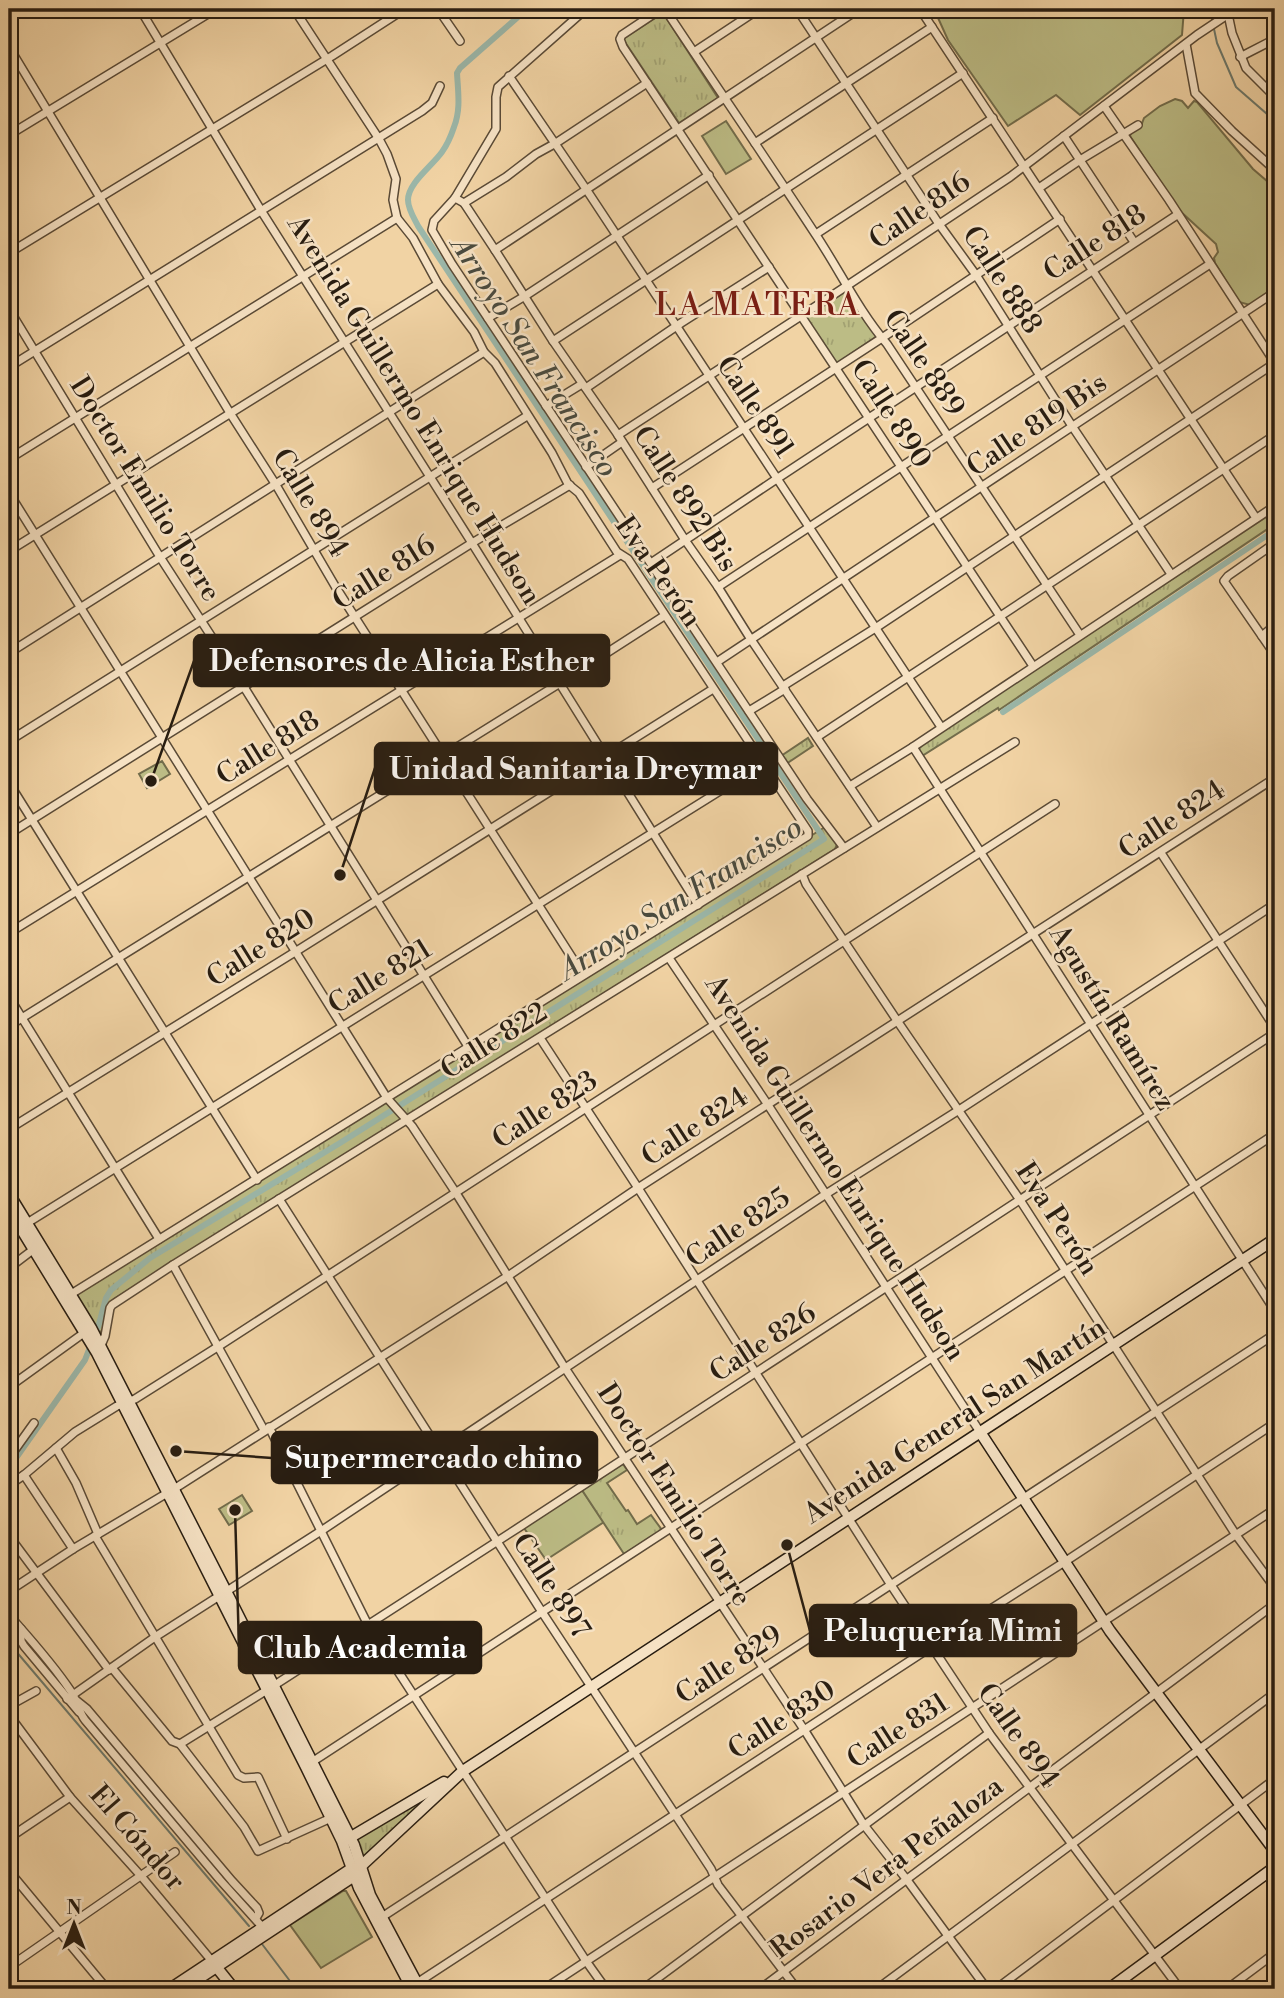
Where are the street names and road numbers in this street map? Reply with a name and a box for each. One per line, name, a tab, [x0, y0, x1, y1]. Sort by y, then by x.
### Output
street label: Calle 816	[863, 164, 977, 258]
street label: Calle 818	[1037, 197, 1153, 289]
street label: Avenida Guillermo Enrique Hudson	[279, 208, 549, 611]
street label: Calle 888	[954, 220, 1050, 340]
street label: Calle 889	[876, 303, 972, 423]
street label: Calle 891	[708, 349, 802, 465]
street label: Calle 890	[843, 353, 939, 475]
street label: Calle 819 Bis	[960, 365, 1114, 485]
street label: Doctor Emilio Torre	[62, 370, 228, 608]
street label: Calle 892 Bis	[625, 419, 745, 579]
street label: Calle 894	[264, 442, 356, 564]
street label: Eva Perón	[607, 510, 709, 635]
street label: Calle 816	[326, 528, 442, 618]
street label: Calle 818	[210, 703, 326, 793]
street label: Calle 824	[1112, 773, 1232, 867]
street label: Calle 820	[200, 901, 322, 995]
street label: Agustín Ramírez	[1040, 918, 1183, 1117]
street label: Calle 821	[322, 932, 438, 1022]
street label: Avenida Guillermo Enrique Hudson	[697, 968, 973, 1368]
street label: Calle 822	[434, 995, 554, 1087]
street label: Calle 823	[486, 1063, 604, 1157]
street label: Calle 824	[635, 1080, 755, 1174]
street label: Eva Perón	[1007, 1156, 1107, 1282]
street label: Calle 825	[679, 1180, 797, 1276]
street label: Calle 826	[703, 1296, 823, 1390]
street label: Avenida General San Martín	[796, 1310, 1113, 1532]
street label: Doctor Emilio Torre	[589, 1377, 759, 1613]
street label: Calle 897	[504, 1527, 598, 1645]
street label: Calle 829	[669, 1618, 789, 1712]
street label: Calle 830	[722, 1672, 842, 1768]
street label: Calle 894	[969, 1677, 1067, 1795]
street label: Calle 831	[841, 1685, 955, 1777]
street label: Rosario Vera Peñaloza	[764, 1769, 1011, 1967]
street label: El Cóndor	[82, 1778, 192, 1898]

